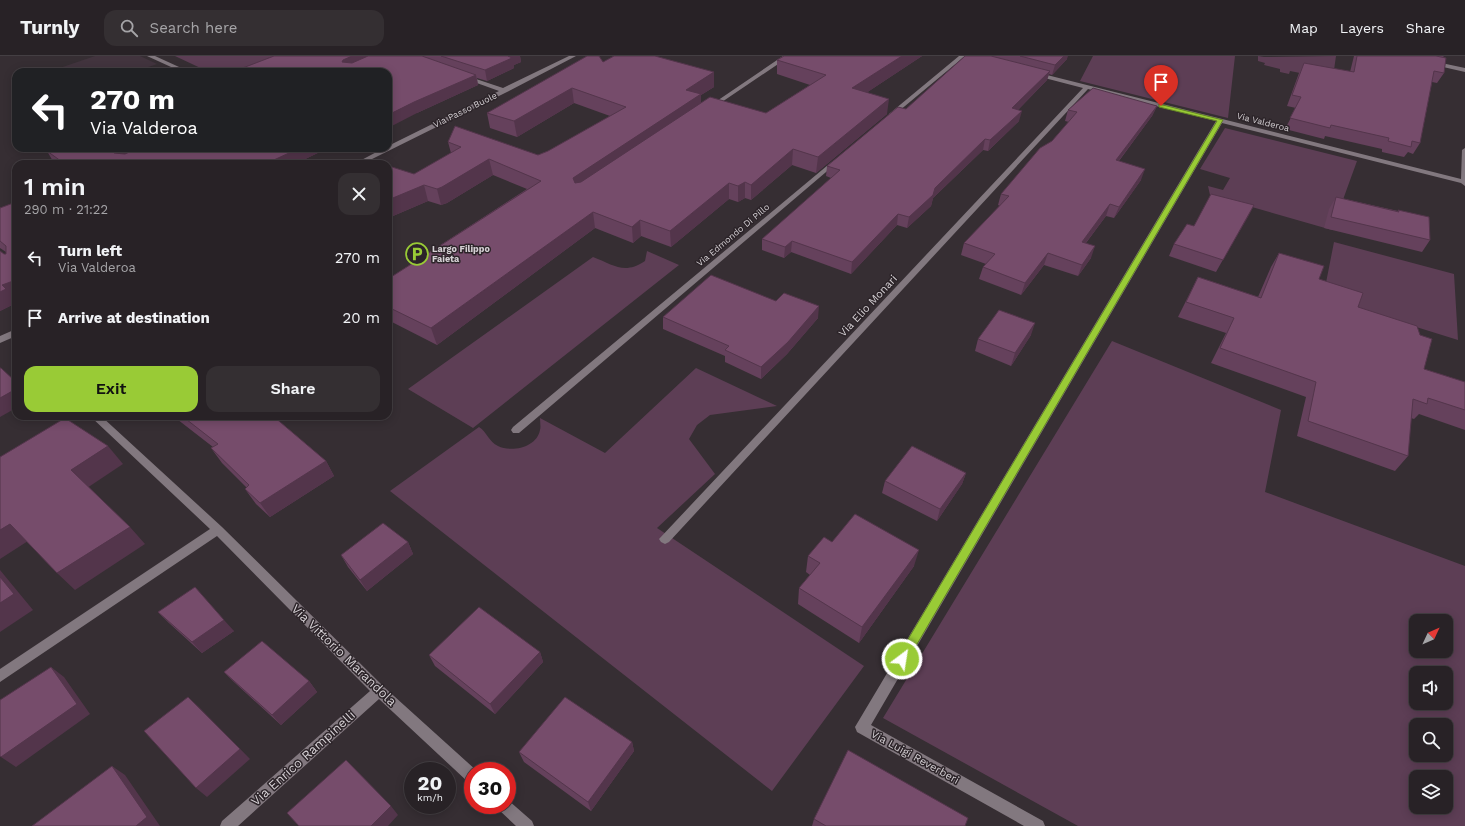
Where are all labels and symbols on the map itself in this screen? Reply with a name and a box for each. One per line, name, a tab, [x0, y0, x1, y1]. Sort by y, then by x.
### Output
pin	[1144, 65, 1178, 106]
street label: Via Passo Buole	[432, 90, 498, 130]
street label: Via Valderoa	[1236, 111, 1290, 133]
street label: Via Edmondo Di Pillo	[695, 202, 771, 268]
parking icon: Largo Filippo Faieta	[404, 241, 430, 267]
place label: Largo Filippo Faieta	[432, 244, 490, 264]
street label: Via Elio Monari	[836, 272, 900, 340]
street label: Via Vittorio Marandola	[288, 601, 400, 709]
north arrow	[1409, 614, 1453, 658]
position arrow	[881, 638, 923, 680]
street label: Via Enrico Rampinelli	[248, 707, 358, 809]
street label: Via Luigi Reverberi	[869, 727, 962, 787]
speed limit sign: 30	[464, 762, 516, 814]

